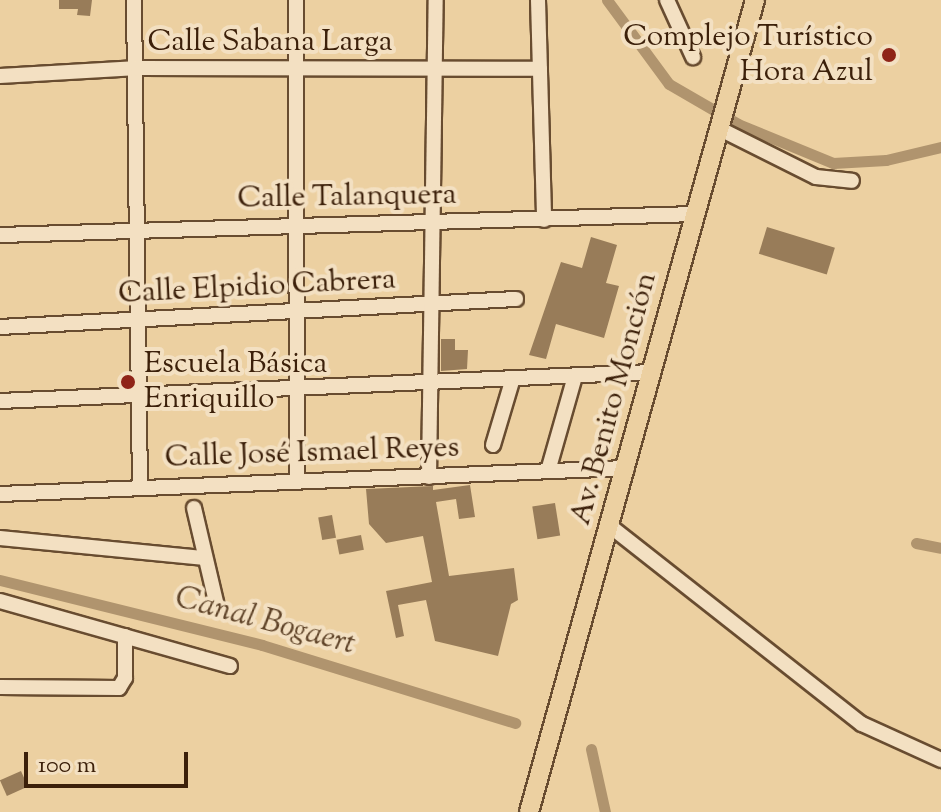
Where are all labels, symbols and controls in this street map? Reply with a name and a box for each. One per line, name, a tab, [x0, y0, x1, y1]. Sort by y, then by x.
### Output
place label: Complejo Turístico Hora Azul	[623, 20, 873, 90]
street label: Calle Sabana Larga	[147, 25, 393, 61]
marker: Complejo Turístico Hora Azul	[880, 46, 898, 64]
street label: Calle Talanquera	[237, 178, 457, 218]
street label: Calle Elpidio Cabrera	[117, 263, 397, 313]
street label: Av. Benito Monción	[564, 269, 666, 529]
place label: Escuela Básica Enriquillo	[144, 347, 327, 418]
marker: Escuela Básica Enriquillo	[119, 373, 137, 391]
street label: Calle José Ismael Reyes	[164, 431, 460, 477]
water label: Canal Bogaert	[171, 580, 359, 664]
scale bar	[28, 736, 192, 786]
text: 100 m	[38, 749, 96, 783]

